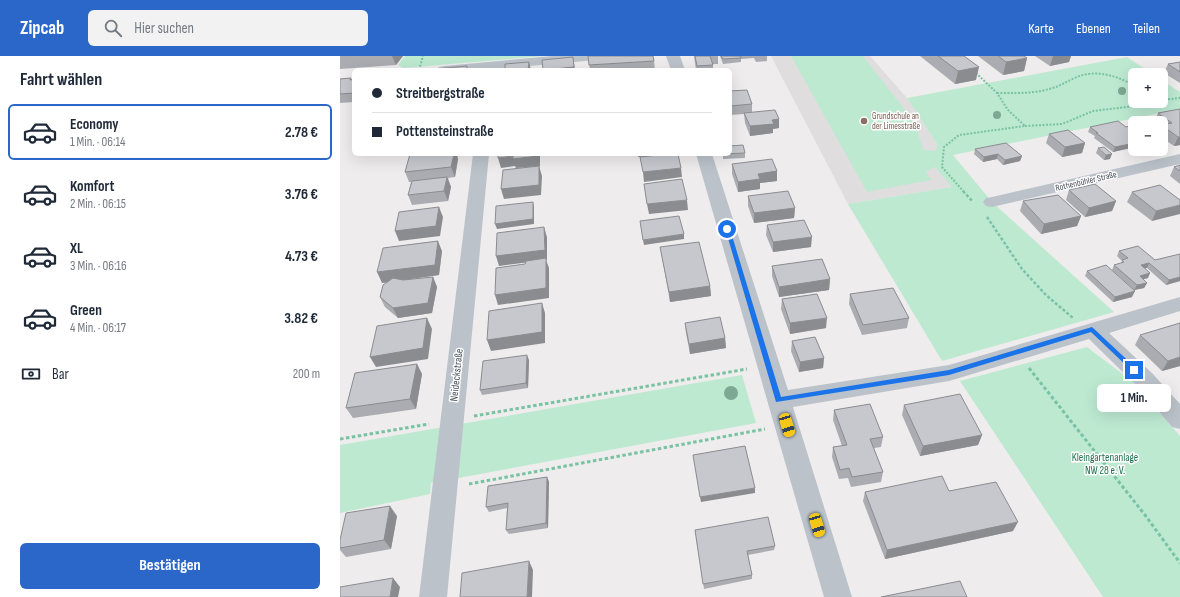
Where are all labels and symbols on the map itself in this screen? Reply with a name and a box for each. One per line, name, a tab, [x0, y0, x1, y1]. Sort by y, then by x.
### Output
place label: Grundschule an der Limesstraße	[872, 111, 921, 132]
marker: Grundschule an der Limesstraße	[859, 116, 869, 126]
street label: Rothenbühler Straße	[1054, 169, 1118, 194]
route start	[718, 220, 736, 238]
street label: Neideckstraße	[447, 348, 466, 402]
route end	[1125, 361, 1143, 379]
callout: 1 Min.	[1097, 384, 1171, 412]
car	[778, 412, 796, 438]
park label: Kleingartenanlage NW 28 e. V.	[1072, 451, 1138, 477]
car	[808, 512, 826, 538]

